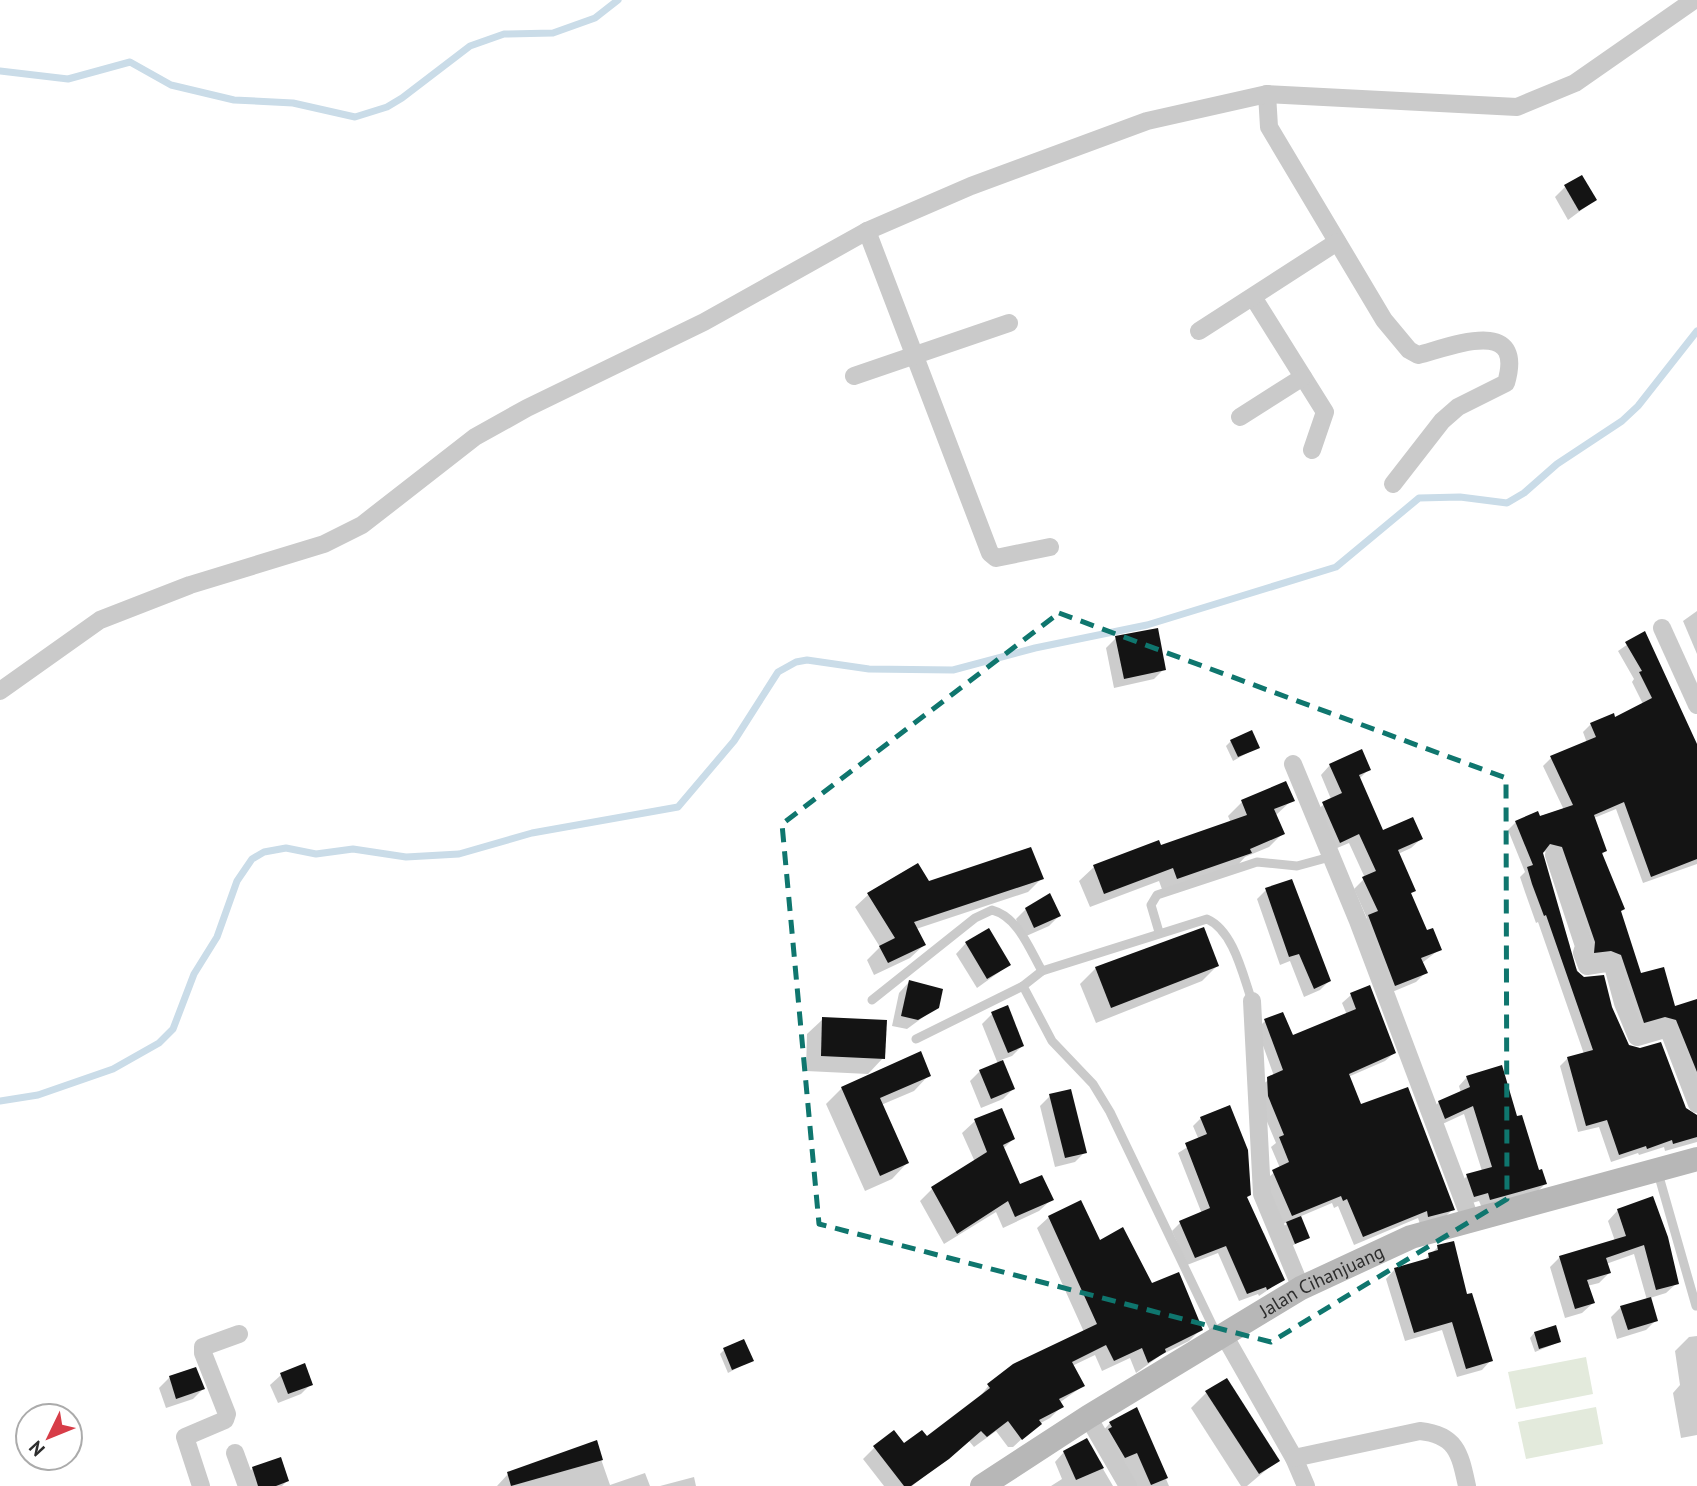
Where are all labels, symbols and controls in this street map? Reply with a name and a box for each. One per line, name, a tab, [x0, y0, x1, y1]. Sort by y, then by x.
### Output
street label: Jalan Cihanjuang	[1254, 1239, 1388, 1323]
north arrow	[14, 1402, 84, 1472]
text: N	[24, 1436, 50, 1461]

